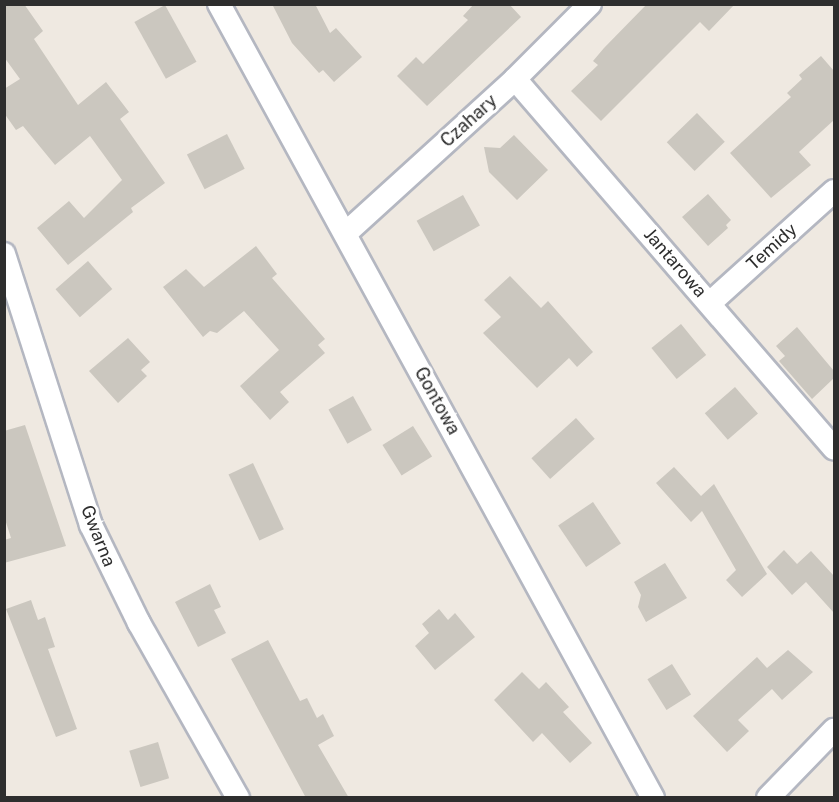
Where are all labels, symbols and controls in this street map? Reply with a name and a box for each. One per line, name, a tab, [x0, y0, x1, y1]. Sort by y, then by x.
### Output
street label: Czahary	[436, 90, 502, 152]
street label: Temidy	[742, 219, 802, 275]
street label: Jantarowa	[639, 224, 711, 302]
street label: Gontowa	[410, 363, 464, 439]
street label: Gwarna	[76, 502, 120, 570]

